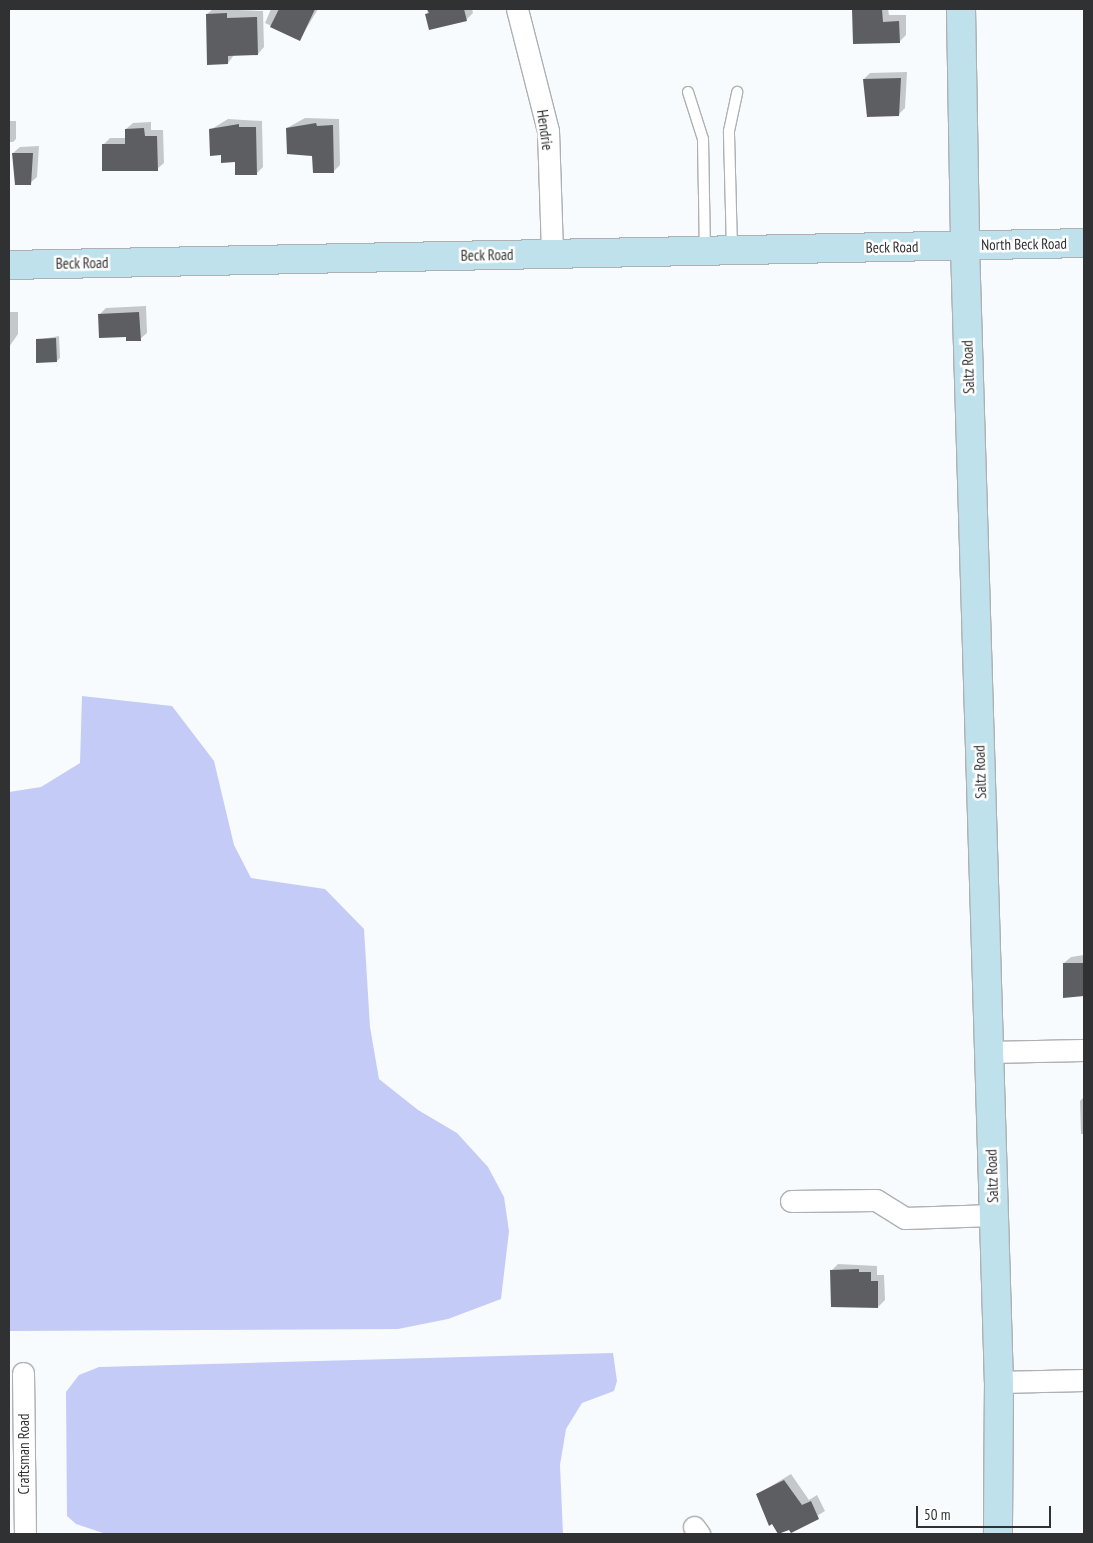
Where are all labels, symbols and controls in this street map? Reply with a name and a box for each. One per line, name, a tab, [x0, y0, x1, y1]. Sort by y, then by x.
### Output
street label: Hendrie	[533, 109, 557, 151]
street label: North Beck Road	[981, 234, 1067, 254]
street label: Beck Road	[865, 238, 919, 256]
street label: Beck Road	[460, 246, 514, 264]
street label: Beck Road	[55, 254, 109, 272]
street label: Saltz Road	[958, 340, 978, 394]
street label: Saltz Road	[970, 745, 990, 799]
street label: Saltz Road	[982, 1149, 1002, 1203]
street label: Craftsman Road	[15, 1414, 33, 1494]
scale bar	[918, 1496, 1053, 1528]
text: 50 m	[924, 1505, 950, 1524]

